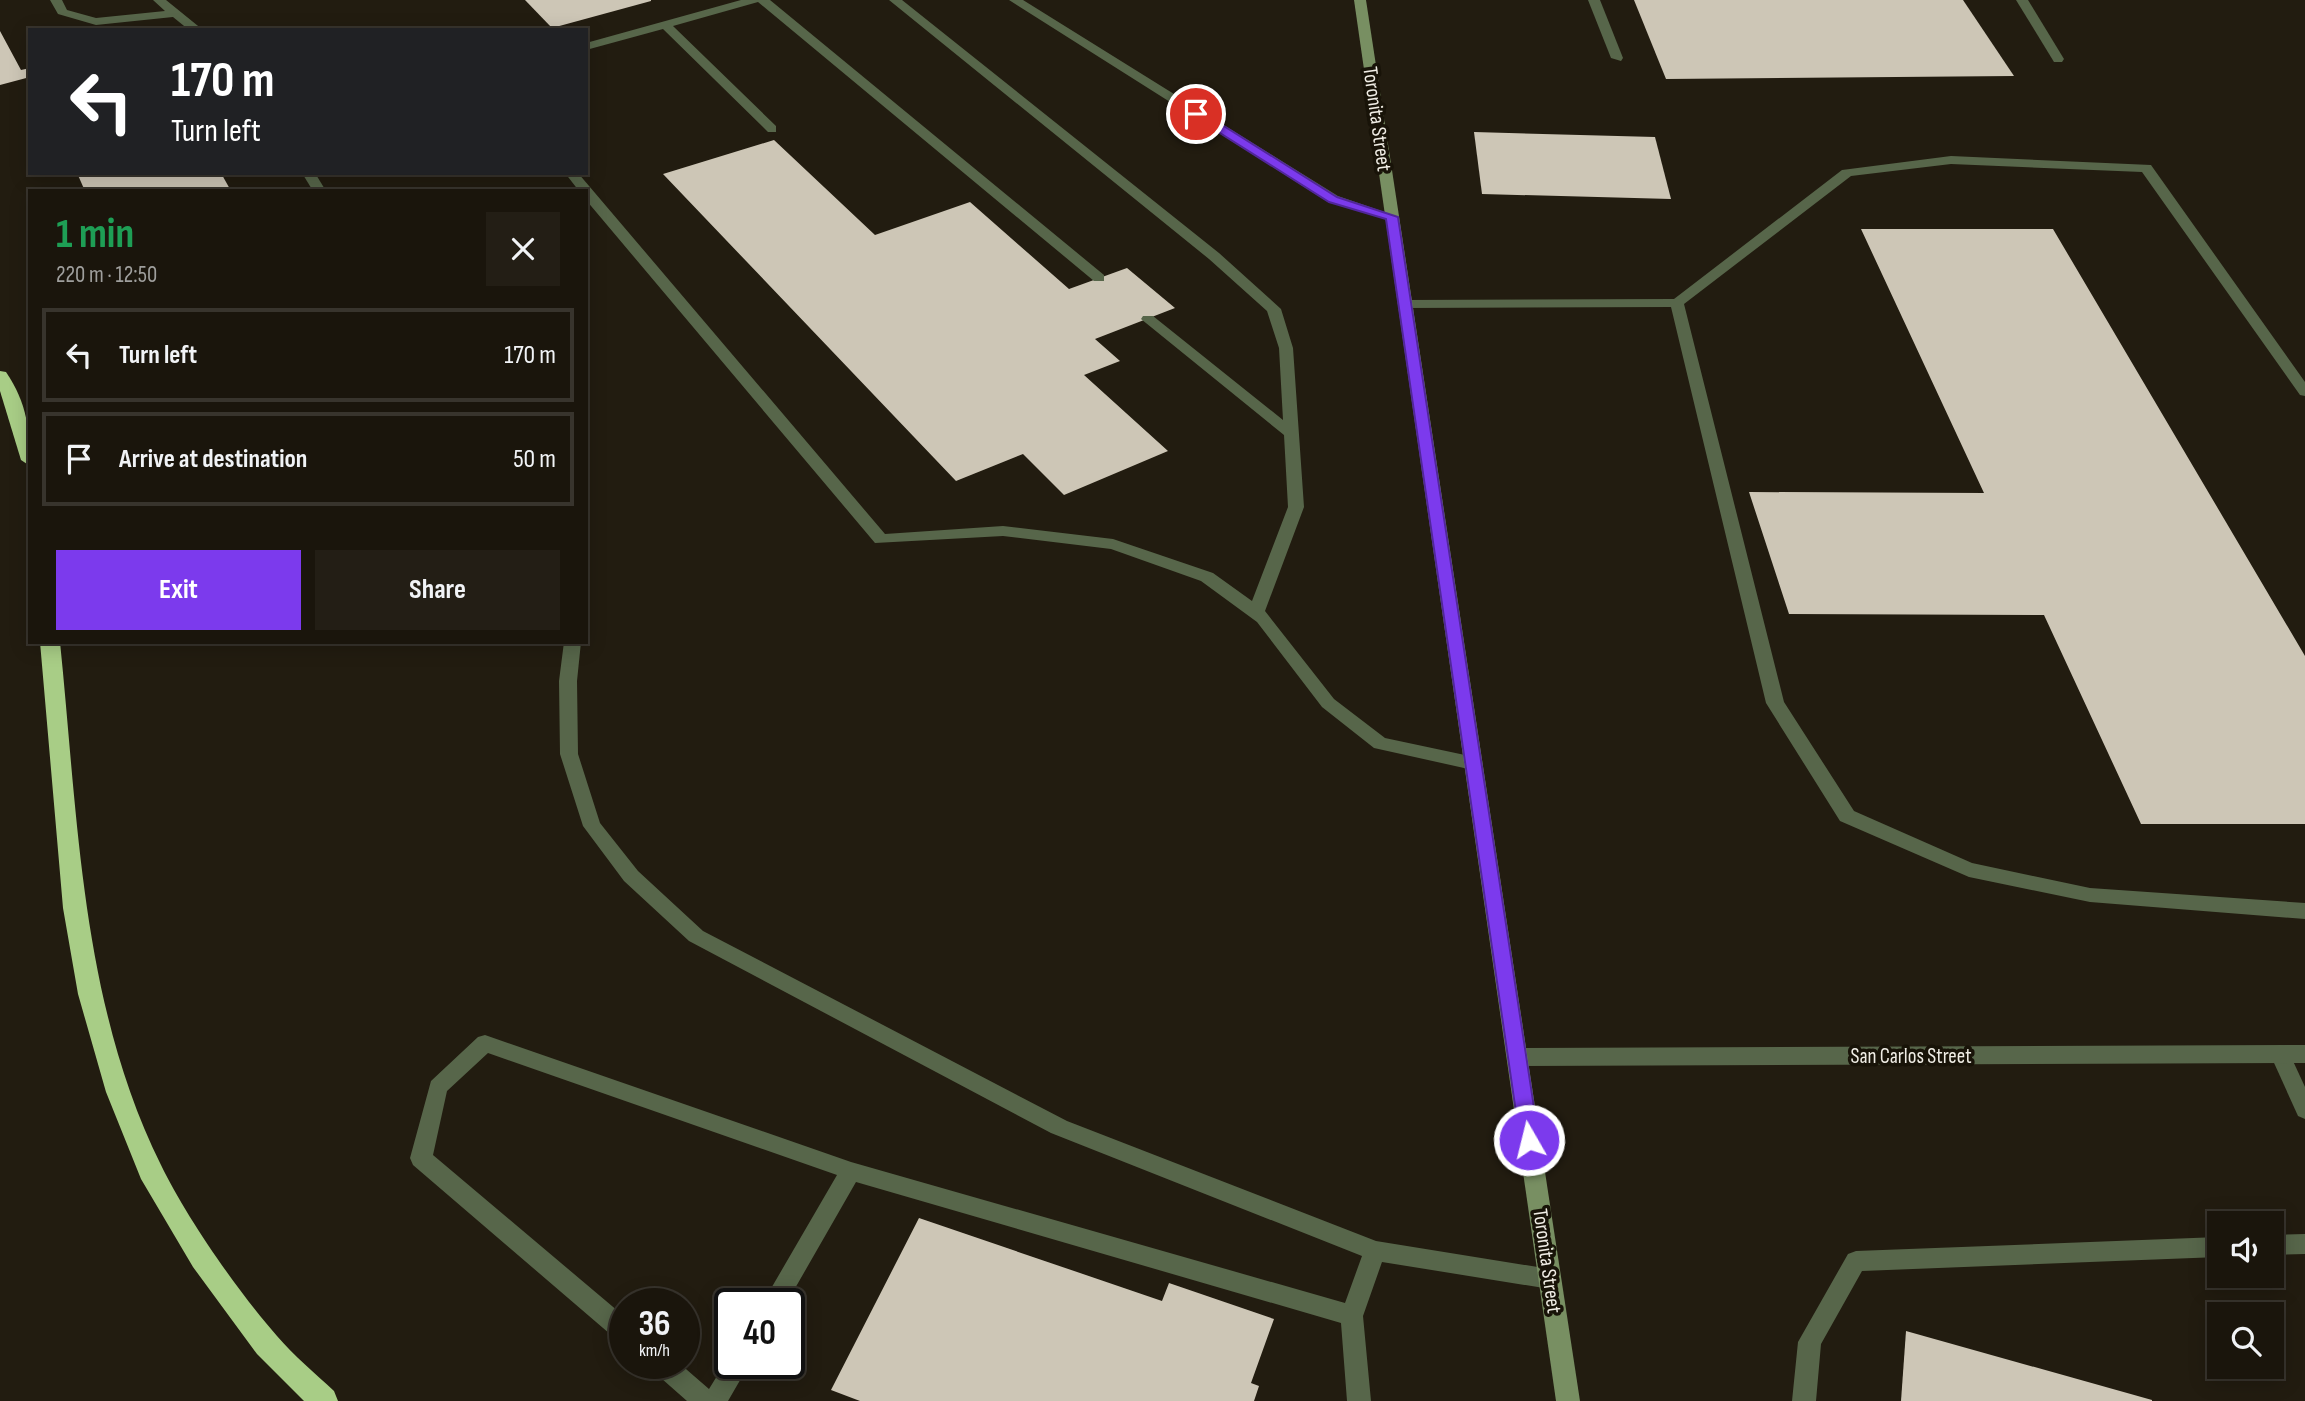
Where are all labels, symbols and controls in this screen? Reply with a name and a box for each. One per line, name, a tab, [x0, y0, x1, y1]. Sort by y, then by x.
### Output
text: 170 m	[171, 52, 275, 111]
icon: left	[56, 56, 147, 147]
street label: Toronita Street	[1357, 65, 1397, 173]
pin	[1166, 84, 1226, 144]
icon: arrive	[1177, 95, 1215, 133]
text: Turn left	[171, 112, 261, 151]
text: 1 min	[56, 209, 134, 260]
button: close	[486, 212, 560, 286]
text: 220 m · 12:50	[56, 261, 157, 289]
icon: left	[60, 336, 98, 374]
text: Turn left	[119, 340, 197, 371]
text: 170 m	[504, 340, 556, 371]
icon: arrive	[60, 440, 98, 478]
text: Arrive at destination	[119, 444, 307, 475]
text: 50 m	[513, 444, 556, 475]
button: Exit	[56, 550, 301, 630]
button: Share	[315, 550, 560, 630]
street label: San Carlos Street	[1850, 1044, 1972, 1069]
position arrow	[1492, 1103, 1566, 1177]
street label: Toronita Street	[1527, 1207, 1567, 1315]
map controls	[2207, 1211, 2284, 1379]
button: sound	[2207, 1211, 2284, 1288]
speed limit sign: 40	[714, 1288, 805, 1379]
button: search	[2207, 1302, 2284, 1379]
text: 36	[638, 1303, 671, 1346]
text: km/h	[639, 1340, 670, 1361]

